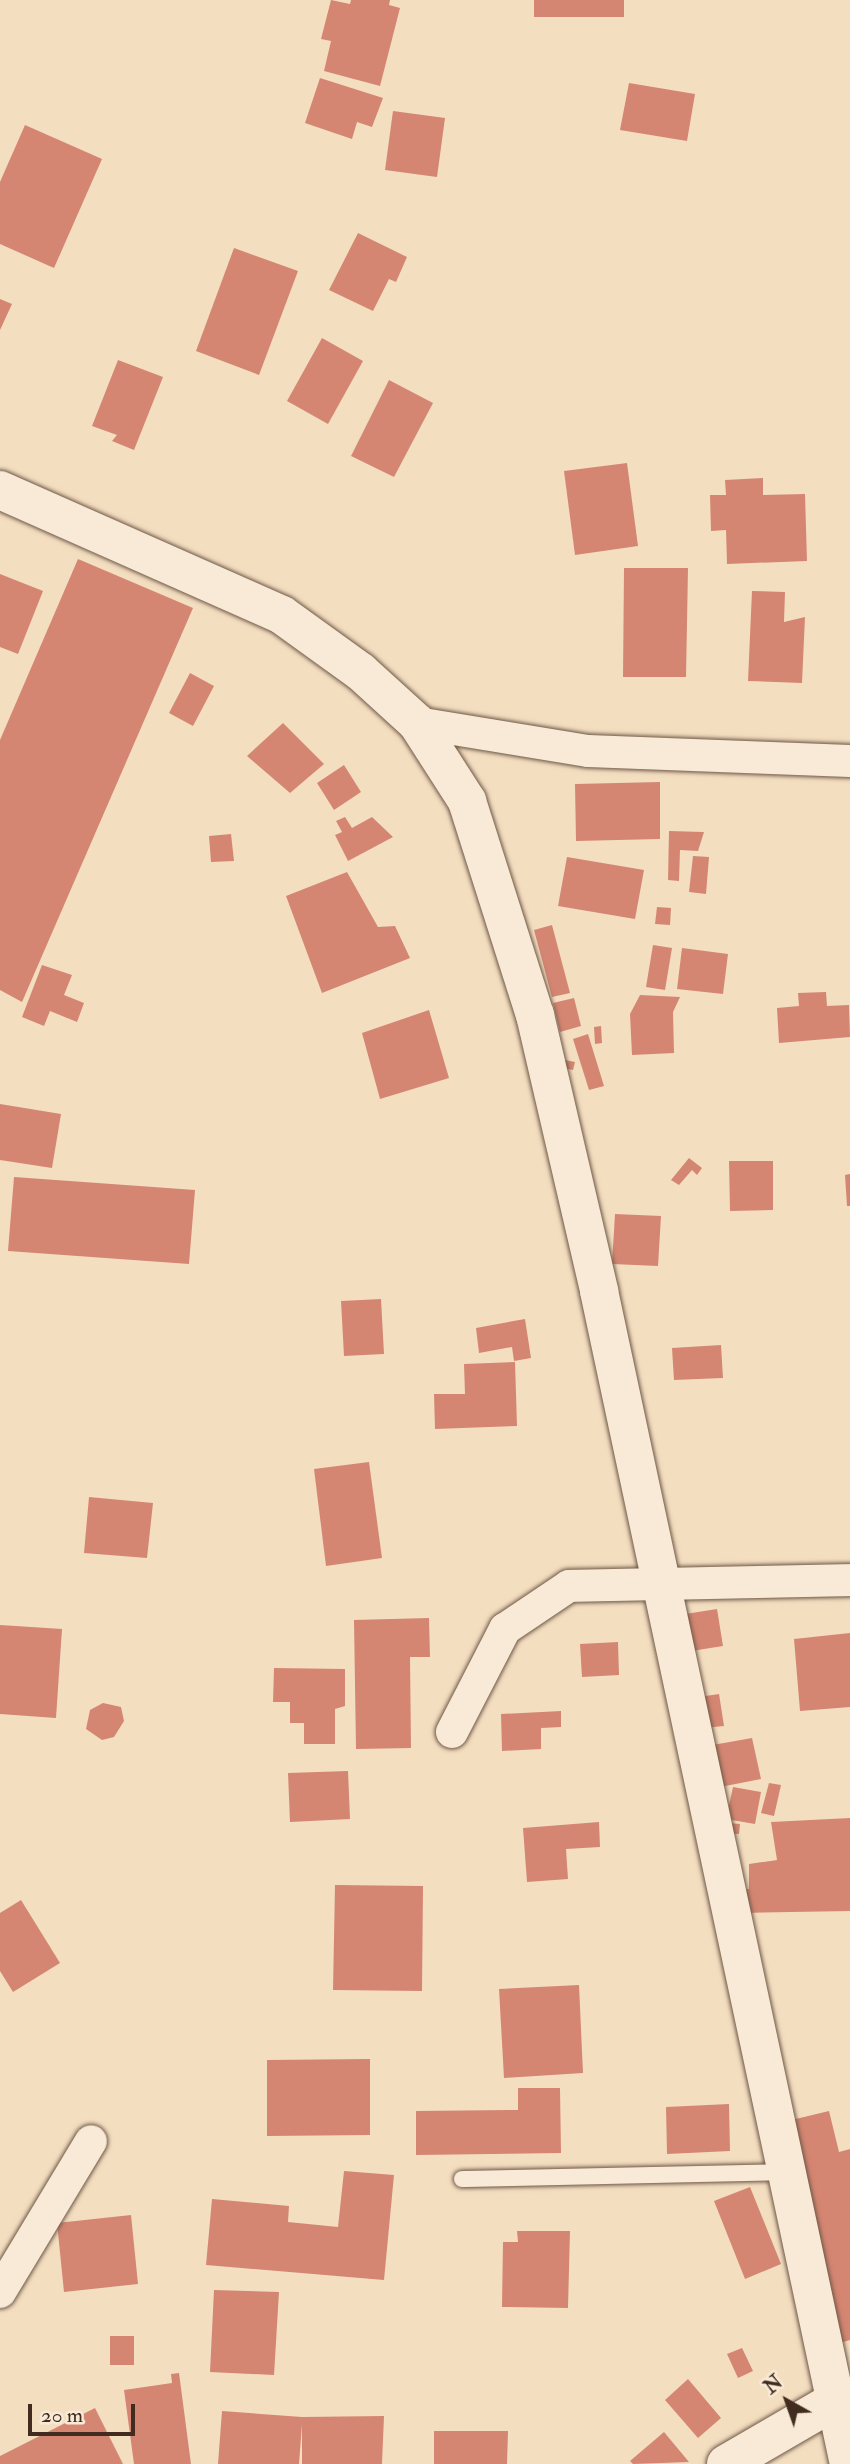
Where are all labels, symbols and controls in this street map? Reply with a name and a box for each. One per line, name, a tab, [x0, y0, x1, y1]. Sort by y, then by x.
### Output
north arrow	[752, 2366, 822, 2436]
text: N	[759, 2370, 788, 2400]
scale bar	[32, 2390, 138, 2434]
text: 20 m	[41, 2402, 83, 2429]

